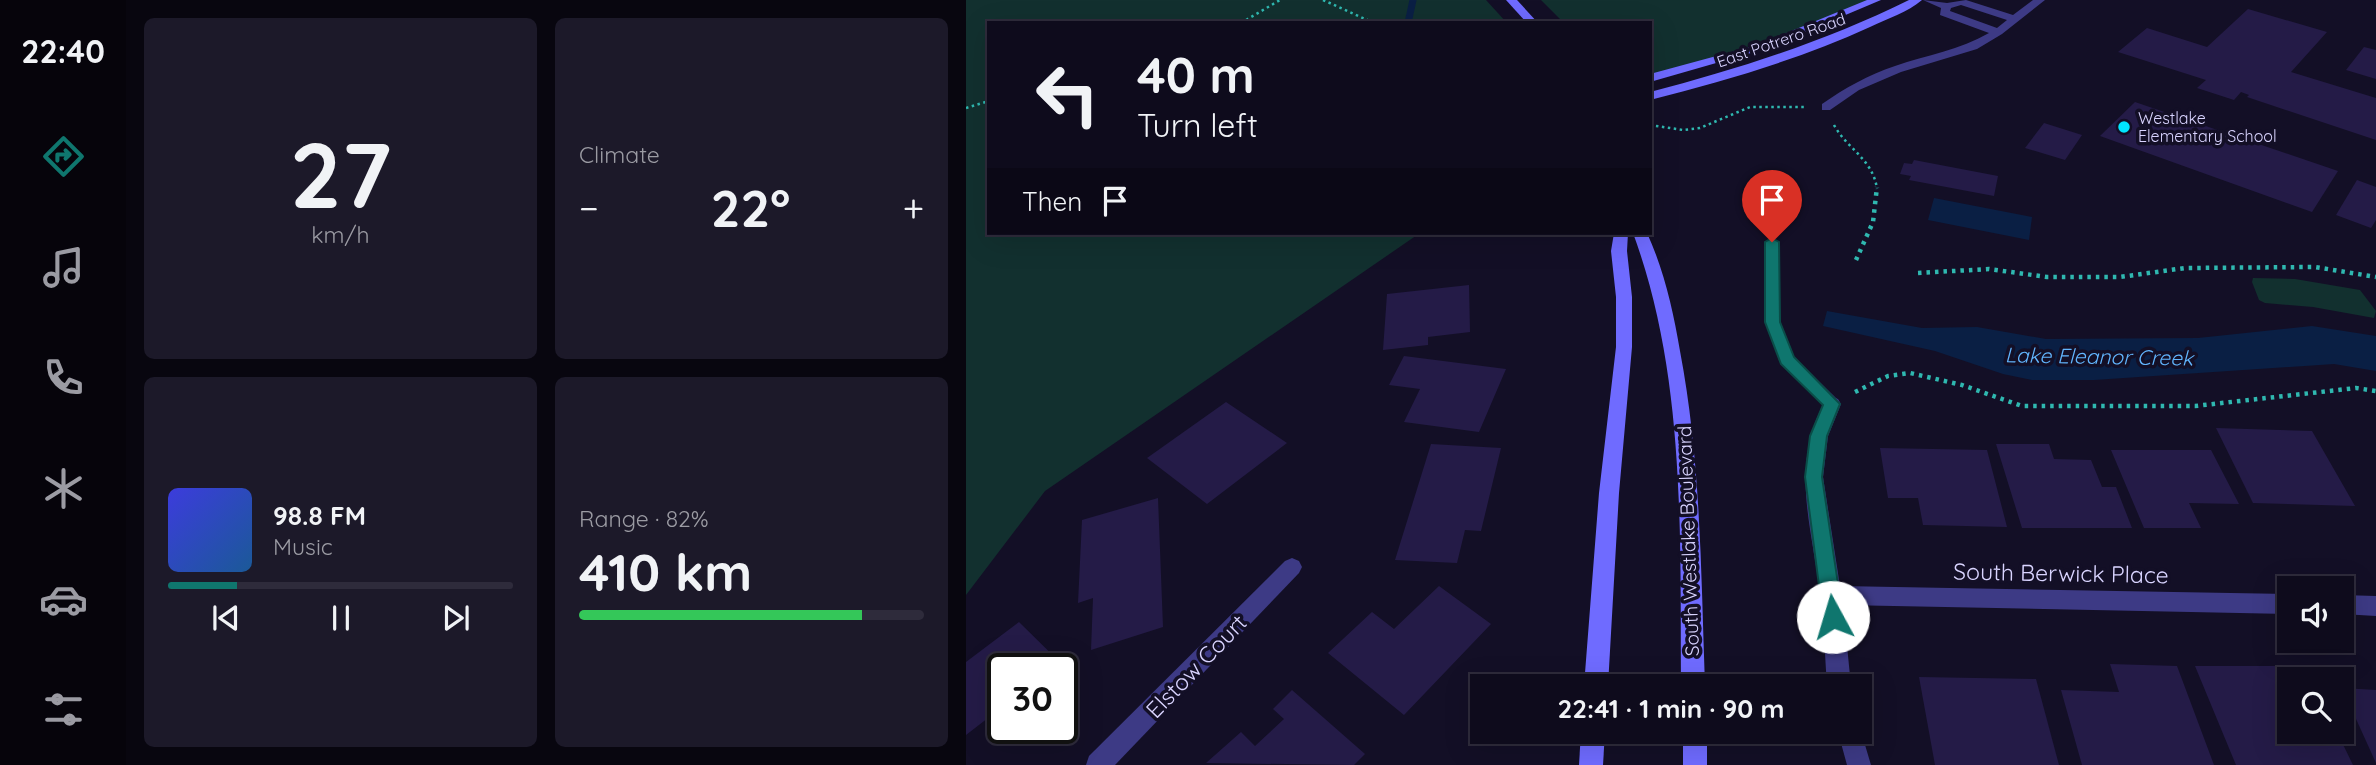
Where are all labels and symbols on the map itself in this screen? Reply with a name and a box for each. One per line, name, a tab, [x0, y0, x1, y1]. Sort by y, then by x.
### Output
street label: East Potrero Road	[1714, 9, 1848, 71]
place label: Westlake Elementary School	[2138, 108, 2277, 146]
marker: Westlake Elementary School	[2116, 119, 2132, 135]
pin	[1742, 170, 1802, 242]
water label: Lake Eleanor Creek	[2005, 341, 2195, 371]
street label: South Westlake Boulevard	[1672, 425, 1704, 657]
street label: South Berwick Place	[1953, 557, 2169, 589]
position arrow	[1796, 580, 1870, 654]
street label: Elstow Court	[1139, 608, 1253, 724]
speed limit sign: 30	[987, 653, 1078, 744]

